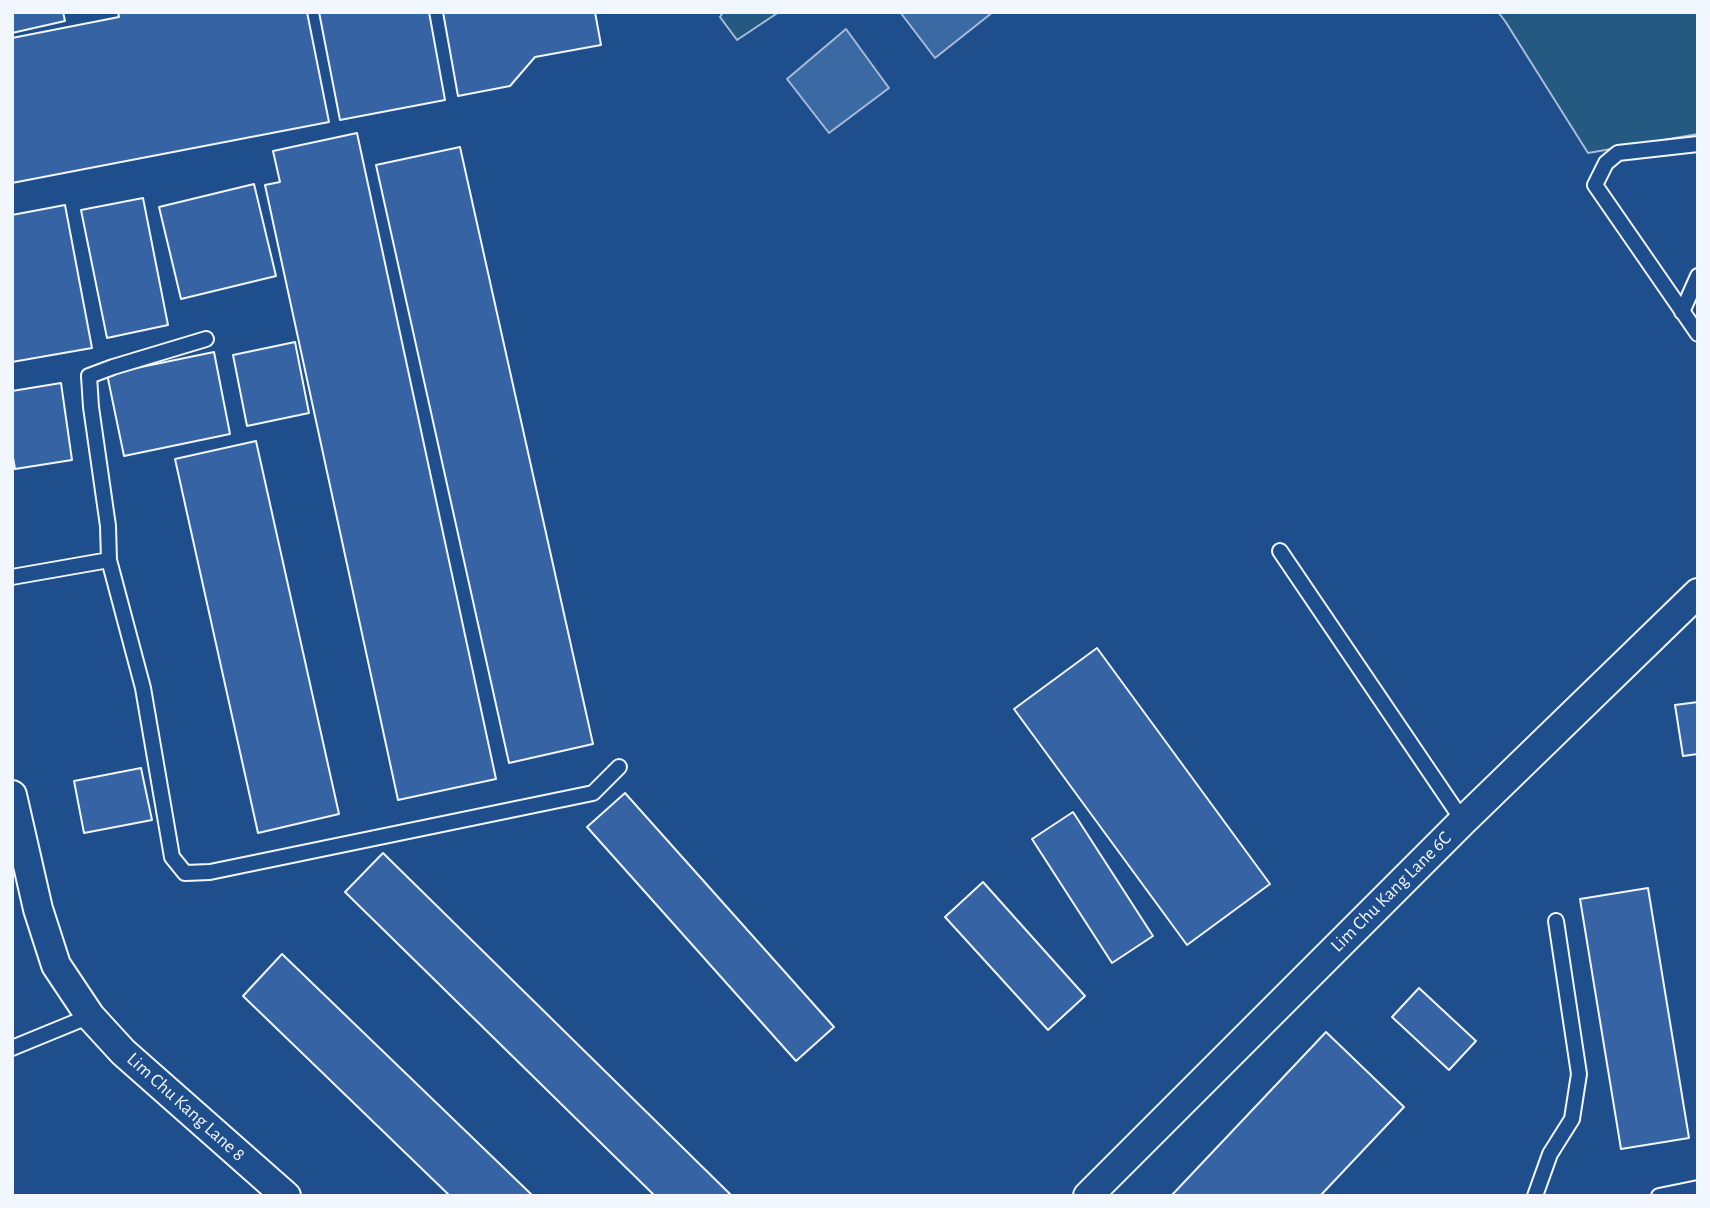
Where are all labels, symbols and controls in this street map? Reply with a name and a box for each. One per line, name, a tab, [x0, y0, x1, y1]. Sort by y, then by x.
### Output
street label: Lim Chu Kang Lane 6C	[1326, 827, 1456, 957]
street label: Lim Chu Kang Lane 8	[122, 1048, 250, 1166]

